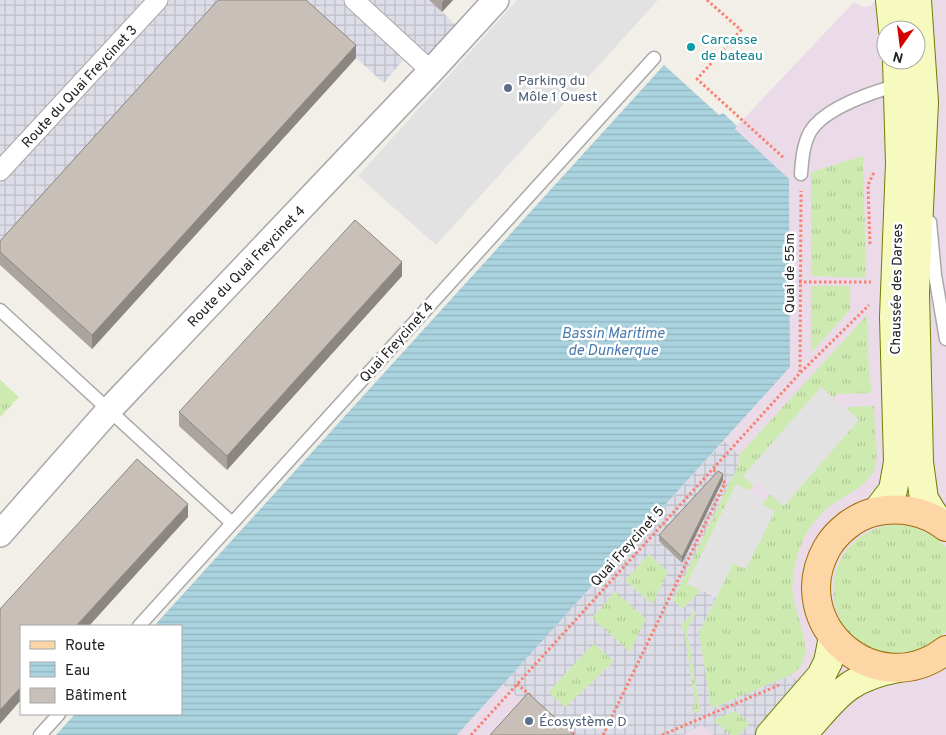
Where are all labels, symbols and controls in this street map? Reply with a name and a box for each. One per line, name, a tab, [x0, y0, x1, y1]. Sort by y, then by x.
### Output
north arrow	[876, 20, 926, 70]
street label: Route du Quai Freycinet 3	[19, 22, 141, 152]
place label: Carcasse de bateau	[701, 32, 763, 65]
marker: Carcasse de bateau	[685, 41, 697, 53]
text: N	[891, 47, 905, 66]
place label: Parking du Môle 1 Ouest	[518, 73, 597, 106]
marker: Parking du Môle 1 Ouest	[502, 82, 514, 94]
street label: Route du Quai Freycinet 4	[185, 203, 309, 331]
street label: Chaussée des Darses	[888, 223, 907, 355]
street label: Quai de 55m	[782, 233, 799, 313]
street label: Quai Freycinet 4	[357, 299, 438, 387]
water label: Bassin Maritime de Dunkerque	[561, 325, 665, 361]
street label: Quai Freycinet 5	[588, 503, 669, 591]
legend	[20, 625, 182, 715]
text: Route	[65, 637, 105, 656]
text: Eau	[65, 662, 90, 681]
text: Bâtiment	[65, 687, 127, 706]
place label: Écosystème D	[539, 713, 627, 731]
marker: Écosystème D	[523, 715, 535, 727]

